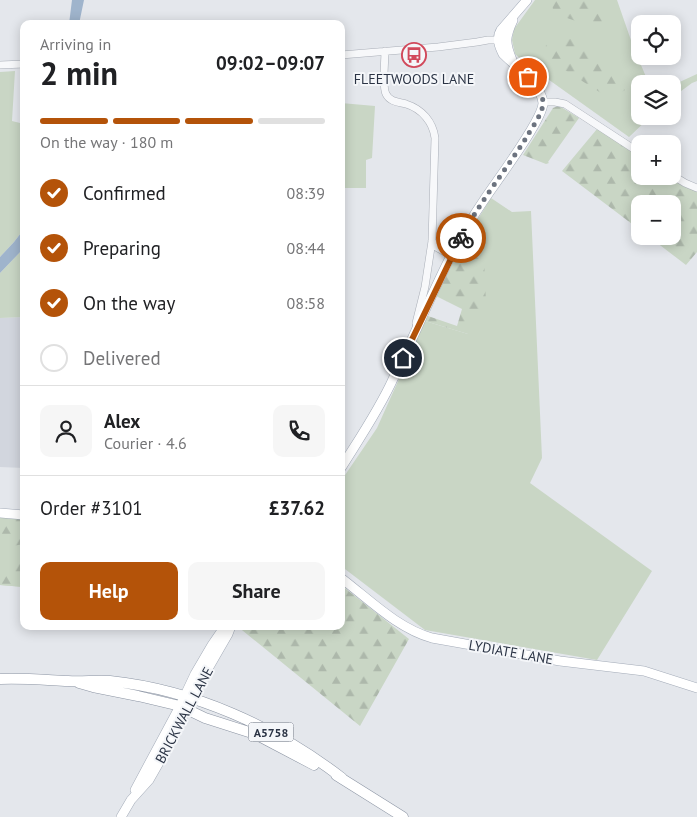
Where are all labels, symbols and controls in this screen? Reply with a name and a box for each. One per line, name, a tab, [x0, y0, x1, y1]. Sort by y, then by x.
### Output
map controls	[631, 15, 681, 245]
button: locate	[631, 15, 681, 65]
text: Arriving in	[40, 34, 111, 54]
bus stop icon: FLEETWOODS LANE	[401, 42, 427, 68]
text: 09:02–09:07	[216, 51, 325, 75]
text: 2 min	[40, 52, 118, 94]
pin	[507, 56, 549, 98]
icon: bag	[514, 63, 542, 91]
place label: FLEETWOODS LANE	[354, 70, 474, 88]
button: layers	[631, 75, 681, 125]
text: On the way · 180 m	[40, 132, 173, 152]
button: +	[631, 135, 681, 185]
icon: check	[40, 179, 68, 207]
text: Confirmed	[83, 181, 166, 205]
text: 08:39	[287, 183, 325, 203]
button: −	[631, 195, 681, 245]
courier	[436, 213, 486, 263]
icon: bike	[447, 224, 475, 252]
icon: check	[40, 234, 68, 262]
text: Preparing	[83, 236, 161, 260]
text: 08:44	[287, 238, 325, 258]
icon: check	[40, 289, 68, 317]
text: On the way	[83, 291, 175, 315]
text: 08:58	[287, 293, 325, 313]
pin	[382, 337, 424, 379]
icon: home	[389, 344, 417, 372]
text: Delivered	[83, 346, 161, 370]
button: person	[40, 405, 92, 457]
button: phone	[273, 405, 325, 457]
text: Alex	[104, 409, 140, 433]
text: Courier · 4.6	[104, 433, 187, 453]
text: Order #3101	[40, 496, 143, 520]
text: £37.62	[269, 496, 325, 520]
button: Help	[40, 562, 178, 620]
button: Share	[188, 562, 325, 620]
street label: LYDIATE LANE	[467, 636, 555, 668]
street label: BRICKWALL LANE	[151, 664, 217, 766]
road number: A5758	[248, 722, 294, 742]

